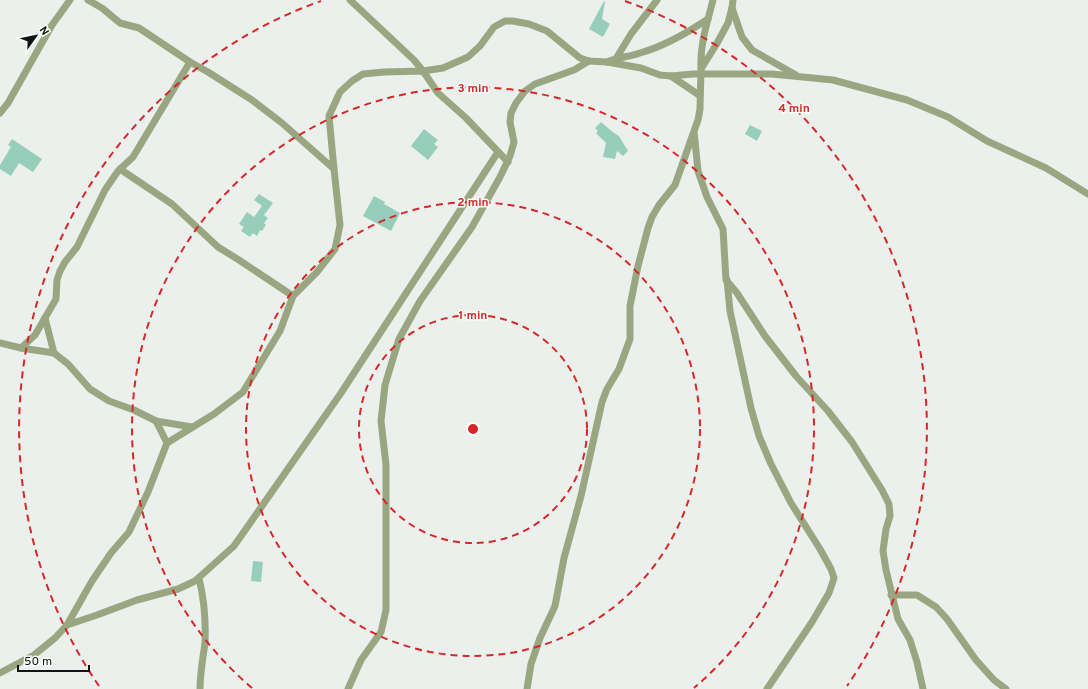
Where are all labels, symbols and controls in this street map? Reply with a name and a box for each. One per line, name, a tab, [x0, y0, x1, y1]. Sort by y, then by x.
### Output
north arrow	[16, 16, 56, 56]
text: N	[36, 24, 52, 38]
text: 3 min	[457, 81, 489, 97]
text: 4 min	[778, 101, 810, 117]
text: 2 min	[457, 195, 489, 211]
text: 1 min	[459, 308, 487, 324]
centre of rings	[466, 422, 480, 436]
scale bar	[18, 647, 89, 673]
text: 50 m	[24, 654, 52, 670]

